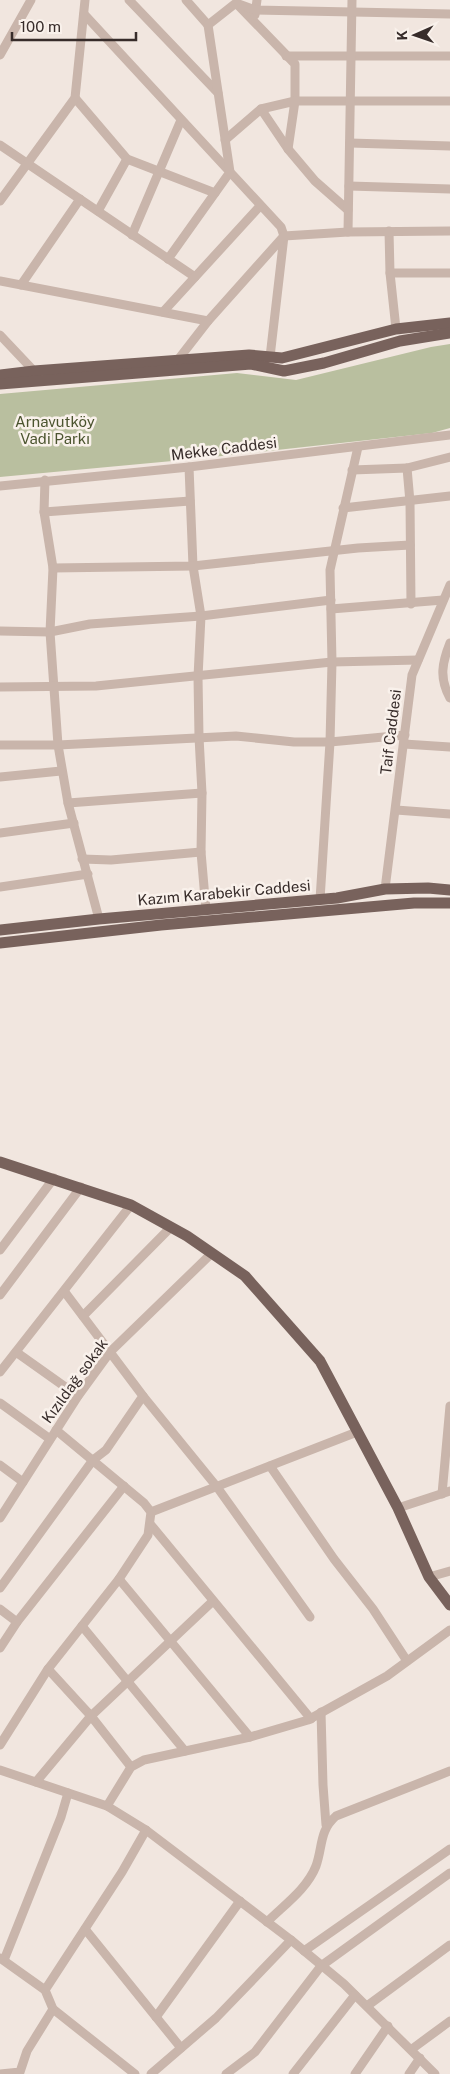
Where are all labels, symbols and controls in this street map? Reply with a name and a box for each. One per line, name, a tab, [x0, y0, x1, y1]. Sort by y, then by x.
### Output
scale bar	[12, 10, 136, 42]
north arrow	[390, 10, 440, 60]
text: 100 m	[20, 18, 61, 35]
text: K	[394, 30, 410, 41]
park label: Arnavutköy Vadi Parkı	[15, 413, 95, 447]
street label: Mekke Caddesi	[170, 434, 278, 463]
street label: Taif Caddesi	[377, 688, 404, 776]
street label: Kazım Karabekir Caddesi	[137, 876, 311, 909]
street label: Kızıldağ sokak	[38, 1335, 111, 1426]

